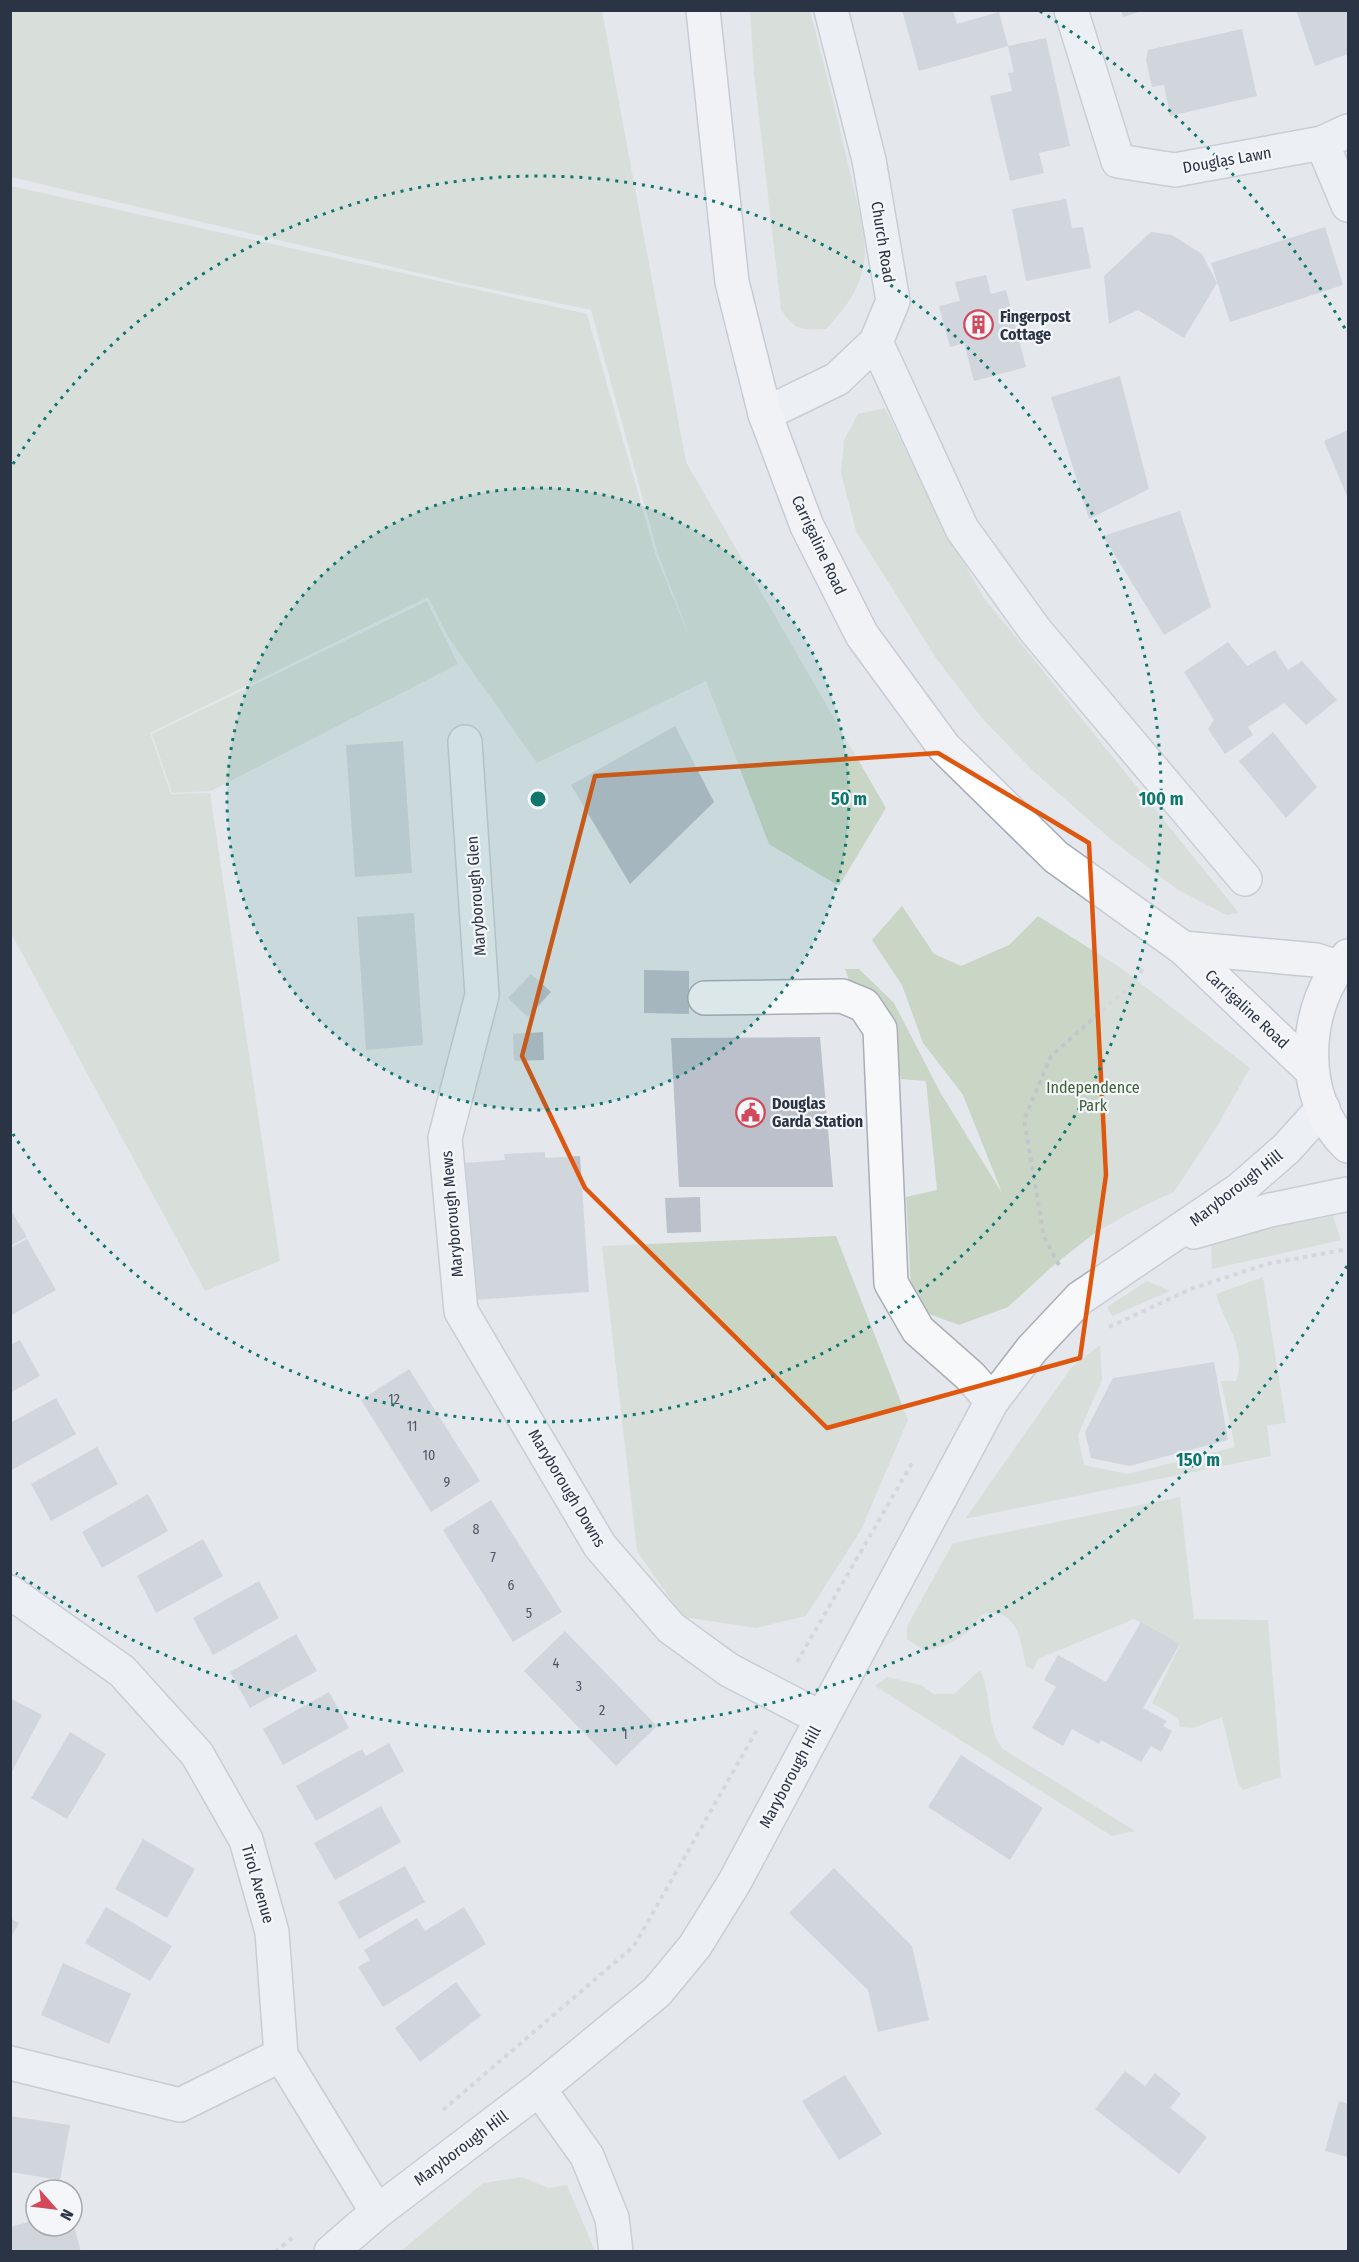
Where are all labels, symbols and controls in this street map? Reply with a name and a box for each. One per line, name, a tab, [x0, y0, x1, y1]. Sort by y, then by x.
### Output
street label: Douglas Lawn	[1181, 143, 1273, 177]
street label: Church Road	[867, 200, 899, 284]
place label: Fingerpost Cottage	[1000, 307, 1071, 344]
building icon: Fingerpost Cottage	[963, 309, 995, 341]
street label: Carrigaline Road	[788, 492, 850, 598]
text: 50 m	[831, 788, 867, 810]
text: 100 m	[1139, 788, 1183, 810]
centre of rings	[528, 789, 548, 809]
street label: Maryborough Glen	[462, 835, 490, 957]
street label: Carrigaline Road	[1201, 965, 1293, 1053]
park label: Independence Park	[1046, 1078, 1140, 1115]
place label: Douglas Garda Station	[772, 1094, 863, 1131]
public building icon: Douglas Garda Station	[735, 1096, 767, 1128]
street label: Maryborough Hill	[1186, 1146, 1286, 1230]
street label: Maryborough Mews	[437, 1150, 467, 1278]
house number: 12	[388, 1391, 400, 1408]
house number: 11	[407, 1418, 417, 1435]
street label: Maryborough Downs	[524, 1426, 610, 1550]
house number: 10	[423, 1447, 435, 1464]
text: 150 m	[1176, 1449, 1220, 1471]
house number: 9	[444, 1474, 451, 1491]
house number: 8	[473, 1521, 480, 1538]
house number: 7	[490, 1549, 496, 1566]
house number: 6	[508, 1577, 515, 1594]
house number: 5	[526, 1605, 532, 1622]
house number: 4	[553, 1655, 560, 1672]
house number: 3	[576, 1678, 582, 1695]
house number: 2	[599, 1702, 605, 1719]
street label: Maryborough Hill	[755, 1723, 825, 1831]
house number: 1	[622, 1726, 628, 1743]
street label: Tirol Avenue	[238, 1842, 278, 1926]
street label: Maryborough Hill	[410, 2107, 512, 2189]
north arrow	[24, 2178, 84, 2238]
text: N	[56, 2206, 77, 2224]

